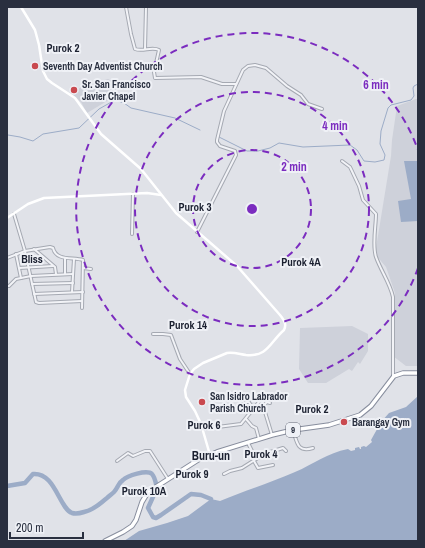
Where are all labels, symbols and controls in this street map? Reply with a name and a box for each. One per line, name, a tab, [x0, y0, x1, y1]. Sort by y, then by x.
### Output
district label: Purok 2	[46, 41, 80, 55]
place label: Seventh Day Adventist Church	[43, 60, 163, 73]
marker: Seventh Day Adventist Church	[30, 61, 40, 71]
text: 6 min	[363, 77, 389, 93]
place label: Sr. San Francisco Javier Chapel	[82, 78, 151, 103]
marker: Sr. San Francisco Javier Chapel	[69, 85, 79, 95]
text: 4 min	[322, 118, 348, 134]
text: 2 min	[281, 159, 307, 175]
district label: Purok 3	[178, 200, 212, 214]
centre of rings	[245, 202, 259, 216]
district label: Bliss	[21, 252, 43, 266]
district label: Purok 4A	[281, 255, 321, 269]
district label: Purok 14	[169, 318, 207, 332]
place label: San Isidro Labrador Parish Church	[210, 390, 288, 415]
marker: San Isidro Labrador Parish Church	[197, 397, 207, 407]
district label: Purok 2	[295, 402, 329, 416]
place label: Barangay Gym	[352, 416, 410, 429]
marker: Barangay Gym	[339, 417, 349, 427]
district label: Purok 6	[187, 418, 221, 432]
road number: 9	[286, 423, 300, 437]
district label: Purok 4	[244, 447, 278, 461]
district label: Buru-un	[192, 448, 230, 464]
district label: Purok 9	[175, 467, 209, 481]
district label: Purok 10A	[122, 484, 167, 498]
scale bar	[10, 514, 83, 540]
text: 200 m	[16, 520, 43, 536]

